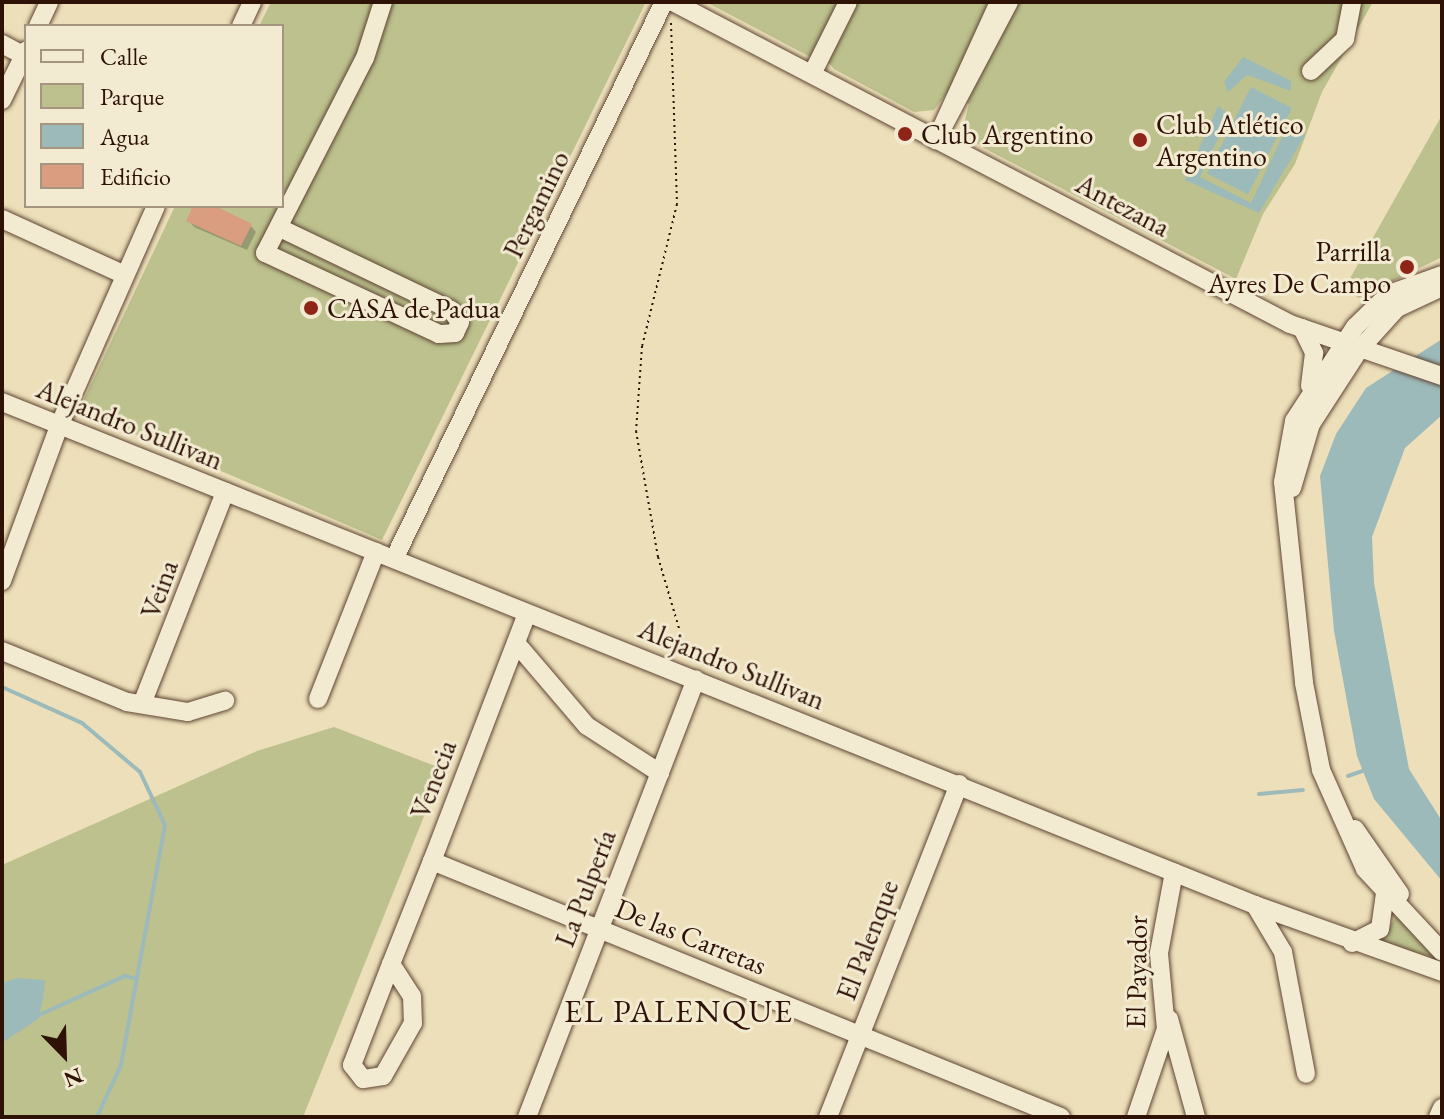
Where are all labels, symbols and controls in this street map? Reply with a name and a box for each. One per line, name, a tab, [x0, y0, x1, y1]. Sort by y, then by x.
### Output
legend	[24, 24, 284, 208]
text: Calle	[100, 41, 148, 72]
text: Parque	[100, 81, 164, 112]
place label: Club Atlético Argentino	[1156, 107, 1304, 173]
place label: Club Argentino	[921, 117, 1093, 151]
text: Agua	[100, 121, 149, 152]
marker: Club Argentino	[896, 125, 914, 143]
marker: Club Atlético Argentino	[1131, 131, 1149, 149]
street label: Pergamino	[496, 145, 576, 263]
text: Edificio	[100, 161, 171, 192]
street label: Antezana	[1070, 166, 1176, 244]
place label: Parrilla Ayres De Campo	[1208, 234, 1391, 300]
marker: Parrilla Ayres De Campo	[1398, 258, 1416, 276]
place label: CASA de Padua	[327, 291, 500, 325]
marker: CASA de Padua	[302, 299, 320, 317]
street label: Alejandro Sullivan	[32, 371, 228, 477]
street label: Veina	[133, 555, 185, 623]
street label: Alejandro Sullivan	[634, 611, 830, 717]
street label: Venecia	[403, 735, 463, 823]
street label: La Pulpería	[547, 825, 623, 951]
street label: El Palenque	[829, 875, 905, 1005]
street label: De las Carretas	[611, 890, 771, 982]
street label: El Payador	[1118, 915, 1154, 1029]
district label: EL PALENQUE	[564, 992, 794, 1030]
north arrow	[24, 1015, 104, 1095]
text: N	[60, 1061, 87, 1094]

